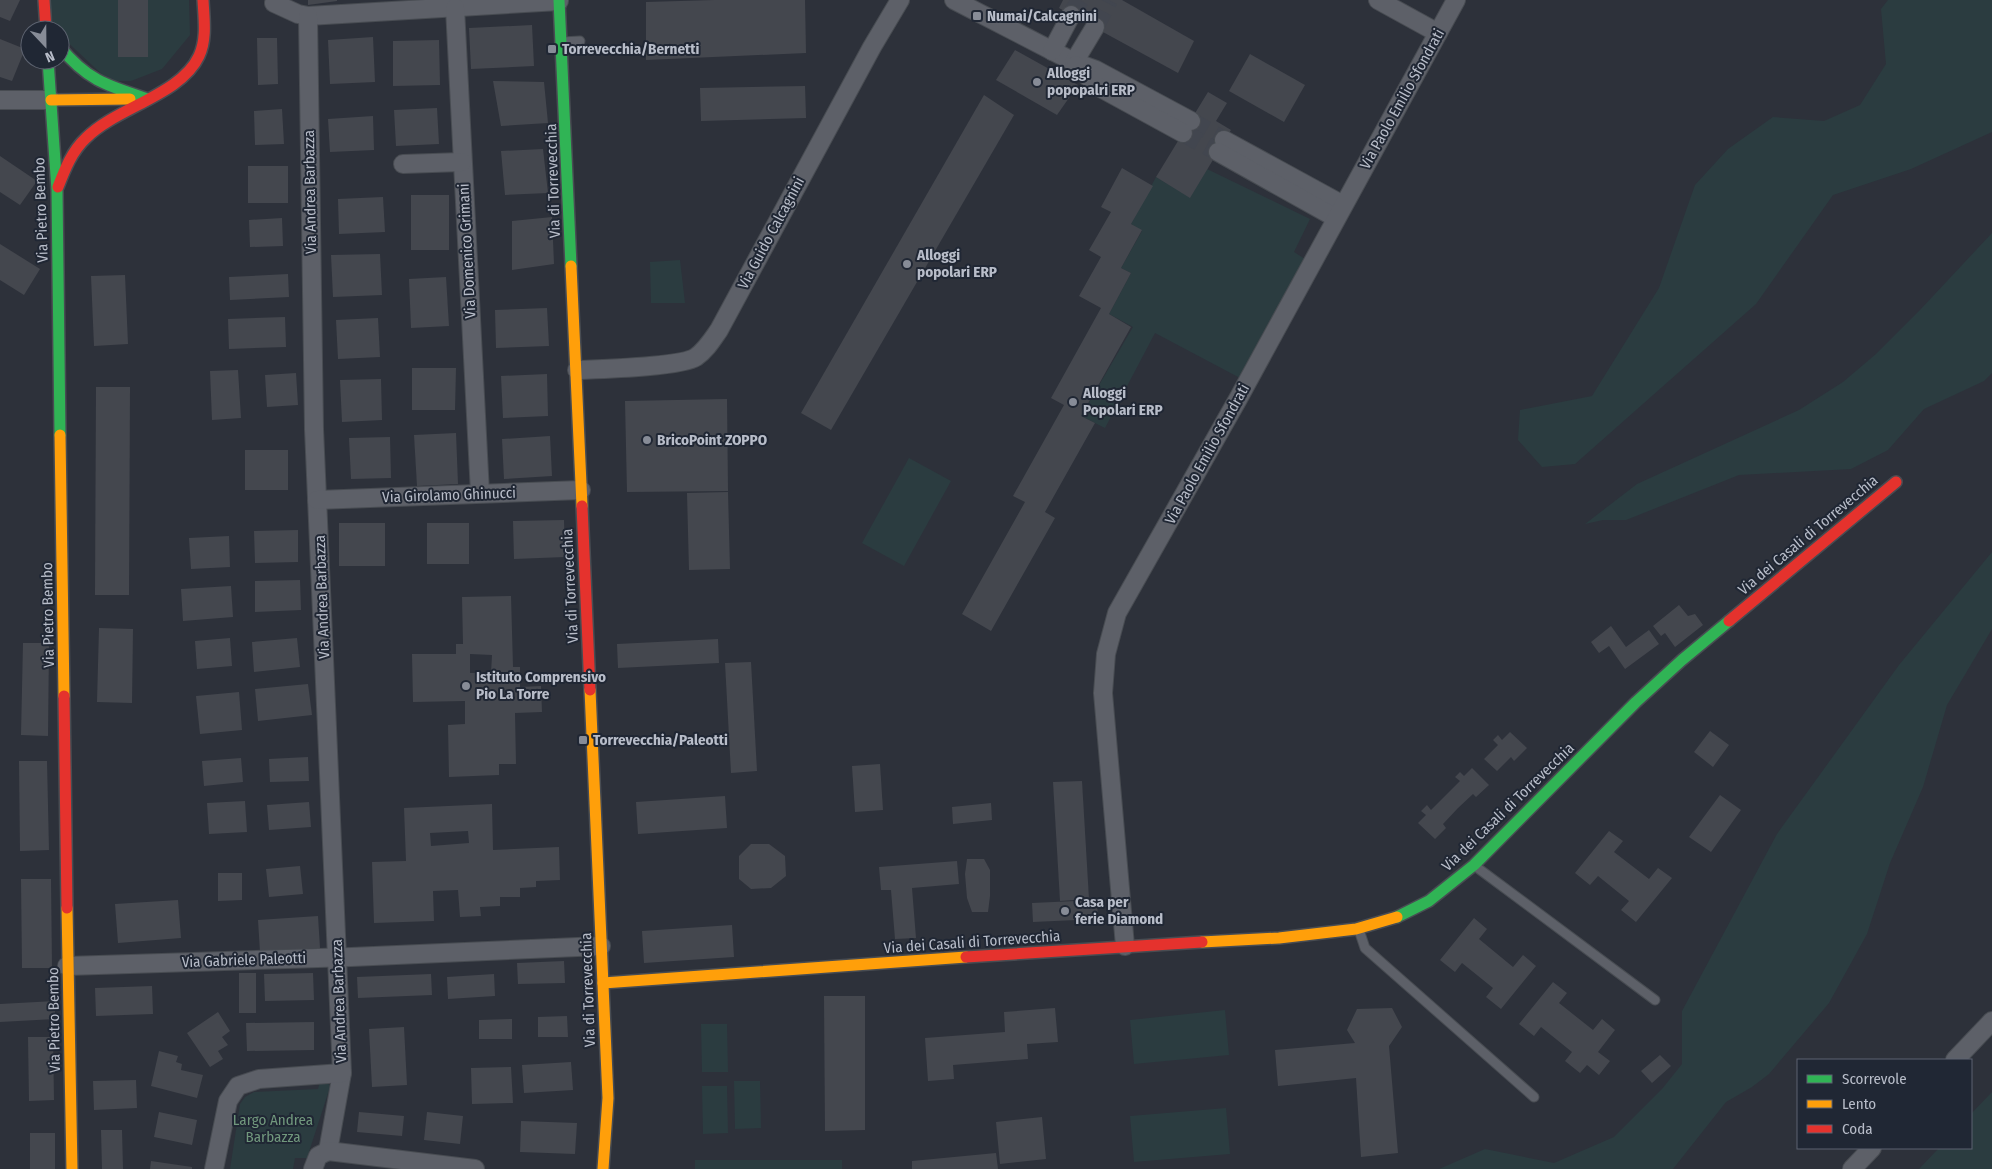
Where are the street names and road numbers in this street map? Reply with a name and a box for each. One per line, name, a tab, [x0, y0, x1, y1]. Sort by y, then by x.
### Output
street label: Via Paolo Emilio Sfondrati	[1356, 26, 1448, 172]
street label: Via di Torrevecchia	[542, 123, 564, 239]
street label: Via Andrea Barbazza	[300, 130, 320, 254]
street label: Via Pietro Bembo	[30, 157, 52, 263]
street label: Via Guido Calcagnini	[734, 174, 808, 292]
street label: Via Domenico Grimani	[454, 183, 480, 319]
street label: Via Paolo Emilio Sfondrati	[1161, 381, 1253, 527]
street label: Via dei Casali di Torrevecchia	[1734, 471, 1882, 599]
street label: Via Girolamo Ghinucci	[382, 484, 516, 506]
street label: Via di Torrevecchia	[558, 528, 582, 644]
street label: Via Andrea Barbazza	[311, 535, 333, 659]
street label: Via Pietro Bembo	[38, 562, 58, 668]
street label: Via dei Casali di Torrevecchia	[1438, 739, 1578, 875]
street label: Via dei Casali di Torrevecchia	[883, 927, 1061, 957]
street label: Via di Torrevecchia	[577, 932, 599, 1048]
street label: Via Andrea Barbazza	[328, 939, 350, 1063]
street label: Via Gabriele Paleotti	[181, 949, 307, 971]
street label: Via Pietro Bembo	[44, 967, 64, 1073]

